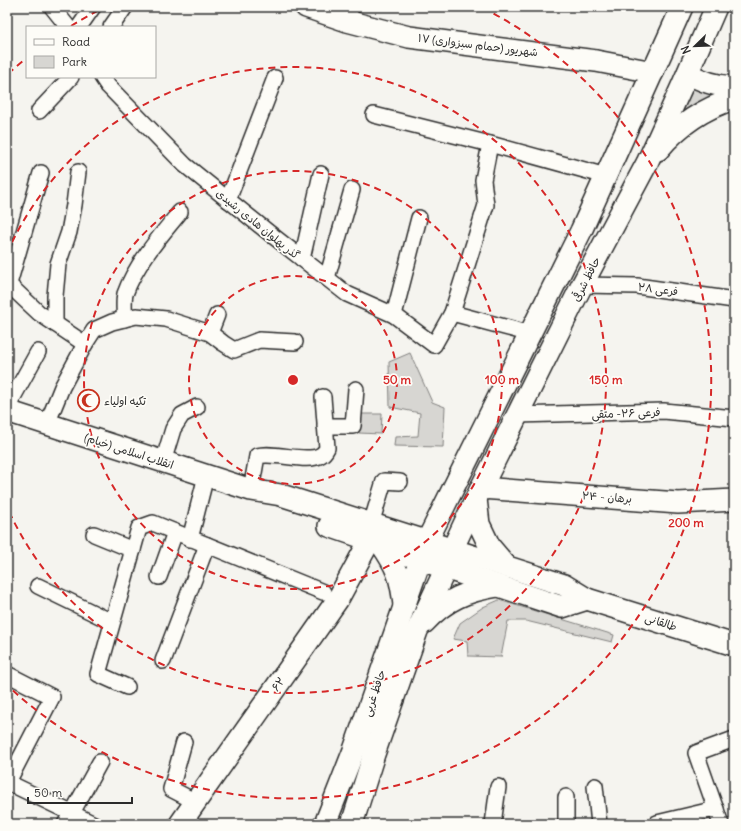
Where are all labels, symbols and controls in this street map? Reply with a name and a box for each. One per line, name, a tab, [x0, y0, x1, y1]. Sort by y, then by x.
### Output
legend	[26, 26, 156, 78]
north arrow	[675, 26, 715, 66]
street label: ۱۷ شهریور (حمام سبزواری)	[417, 31, 539, 61]
text: Road	[62, 34, 90, 49]
text: N	[678, 44, 694, 56]
text: Park	[62, 54, 87, 69]
street label: گذر پهلوان هادی رشیدی	[213, 186, 303, 263]
street label: حافظ شرقی	[569, 254, 603, 304]
street label: فرعی ۲۸	[637, 280, 679, 299]
text: 50 m	[383, 372, 412, 387]
text: 100 m	[485, 372, 519, 387]
text: 150 m	[590, 372, 623, 387]
centre of rings	[286, 373, 300, 387]
mosque icon: تکیه اولیاء	[76, 388, 102, 414]
place label: تکیه اولیاء	[104, 394, 147, 408]
street label: فرعی ۲۶- متقی	[591, 405, 661, 422]
street label: انقلاب اسلامی (خیام)	[82, 430, 175, 474]
street label: ۲۴ - برهان	[581, 488, 633, 507]
text: 200 m	[668, 515, 704, 530]
street label: طالقانی	[643, 610, 679, 635]
street label: حافظ غربی	[360, 668, 389, 718]
street label: ۶۲	[268, 674, 288, 694]
scale bar	[28, 779, 132, 805]
text: 50 m	[34, 785, 63, 800]

